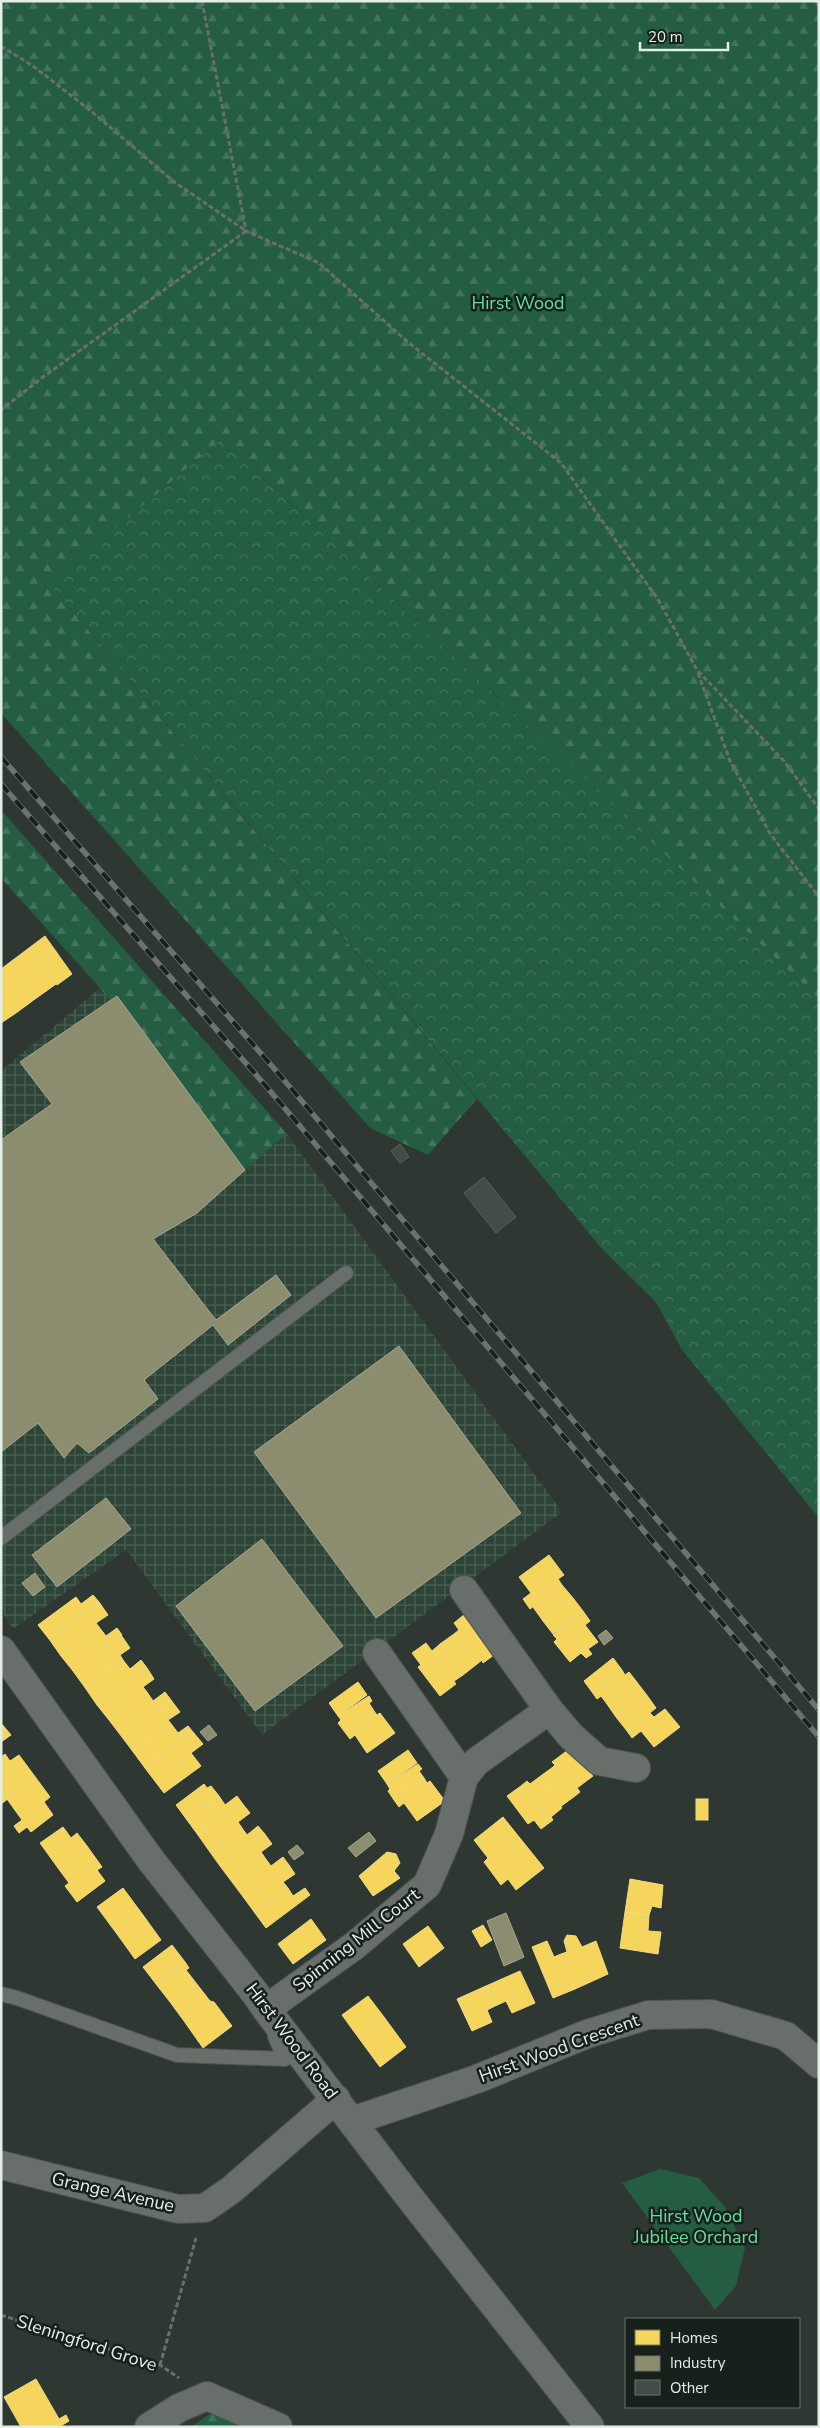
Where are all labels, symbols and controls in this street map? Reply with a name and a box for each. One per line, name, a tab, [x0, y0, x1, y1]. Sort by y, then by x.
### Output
scale bar	[640, 20, 728, 52]
text: 20 m	[648, 27, 683, 47]
park label: Hirst Wood	[472, 291, 565, 315]
street label: Spinning Mill Court	[287, 1882, 425, 1997]
street label: Hirst Wood Road	[240, 1978, 344, 2104]
street label: Hirst Wood Crescent	[476, 2008, 643, 2088]
street label: Grange Avenue	[49, 2166, 177, 2218]
park label: Hirst Wood Jubilee Orchard	[633, 2204, 758, 2249]
street label: Sleningford Grove	[14, 2309, 160, 2377]
legend	[625, 2318, 800, 2408]
text: Homes	[670, 2328, 718, 2348]
text: Industry	[670, 2353, 726, 2373]
text: Other	[670, 2378, 709, 2398]

